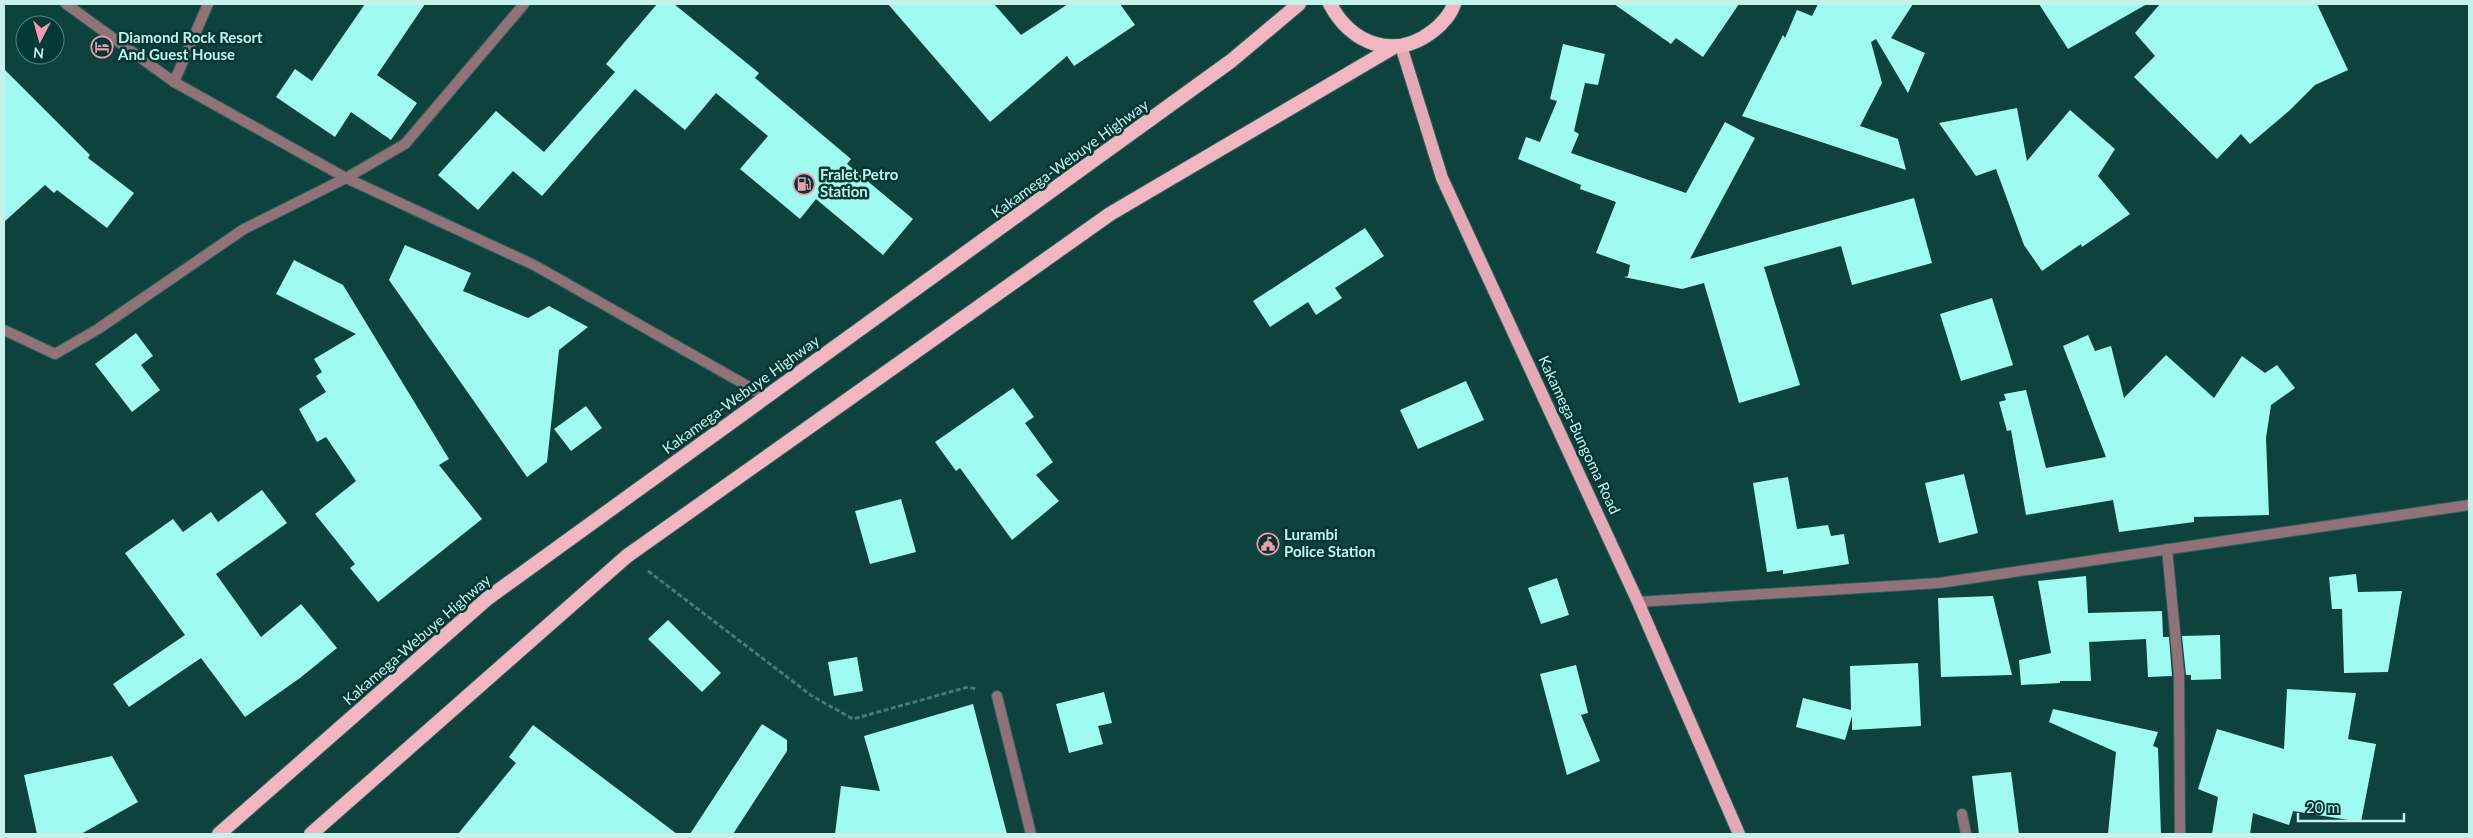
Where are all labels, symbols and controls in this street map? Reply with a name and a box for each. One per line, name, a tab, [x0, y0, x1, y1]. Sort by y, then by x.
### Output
north arrow	[15, 15, 65, 65]
place label: Diamond Rock Resort And Guest House	[117, 28, 263, 63]
hotel icon: Diamond Rock Resort And Guest House	[90, 35, 114, 59]
text: N	[32, 44, 45, 62]
street label: Kakamega-Webuye Highway	[987, 95, 1152, 221]
place label: Fralet Petro Station	[820, 165, 899, 200]
fuel station icon: Fralet Petro Station	[792, 172, 816, 196]
street label: Kakamega-Webuye Highway	[658, 331, 823, 457]
street label: Kakamega-Bungoma Road	[1535, 352, 1625, 517]
place label: Lurambi Police Station	[1284, 525, 1376, 560]
public building icon: Lurambi Police Station	[1256, 532, 1280, 556]
street label: Kakamega-Webuye Highway	[339, 570, 494, 708]
scale bar	[2298, 790, 2404, 822]
text: 20 m	[2306, 798, 2340, 816]

